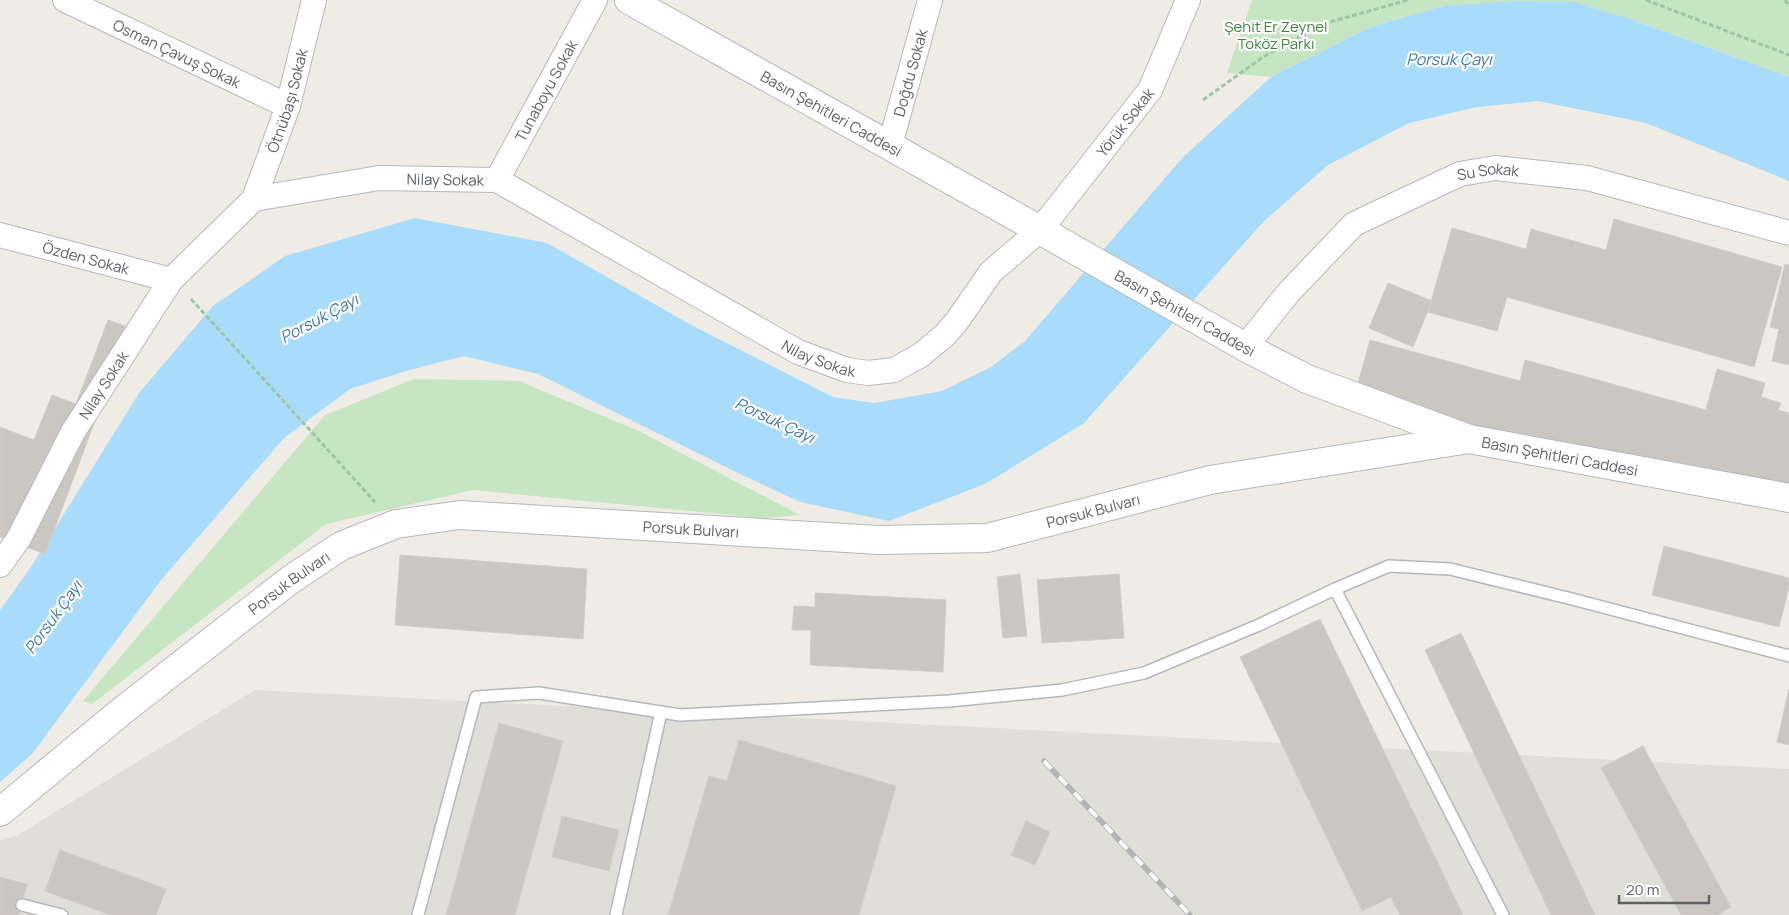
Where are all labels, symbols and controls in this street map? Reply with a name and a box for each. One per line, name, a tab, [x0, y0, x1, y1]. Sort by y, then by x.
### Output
street label: Osman Çavuş Sokak	[110, 14, 245, 93]
park label: Şehit Er Zeynel Toköz Parkı	[1224, 16, 1328, 54]
street label: Doğdu Sokak	[888, 26, 932, 119]
street label: Tunaboyu Sokak	[510, 35, 582, 145]
street label: Ötnübaşı Sokak	[261, 46, 312, 156]
water label: Porsuk Çayı	[1406, 48, 1493, 70]
street label: Basın Şehitleri Caddesi	[757, 65, 906, 161]
street label: Yörük Sokak	[1091, 83, 1159, 161]
street label: Su Sokak	[1455, 157, 1521, 185]
street label: Nilay Sokak	[407, 168, 485, 190]
street label: Özden Sokak	[40, 236, 132, 279]
street label: Basın Şehitleri Caddesi	[1111, 264, 1259, 361]
water label: Porsuk Çayı	[276, 288, 363, 348]
street label: Nilay Sokak	[778, 334, 857, 382]
street label: Nilay Sokak	[74, 346, 133, 423]
water label: Porsuk Çayı	[732, 392, 820, 449]
street label: Basın Şehitleri Caddesi	[1480, 431, 1640, 480]
street label: Porsuk Bulvarı	[1044, 488, 1142, 533]
street label: Porsuk Bulvarı	[642, 515, 740, 542]
street label: Porsuk Bulvarı	[244, 546, 334, 619]
water label: Porsuk Çayı	[19, 575, 88, 658]
scale bar	[1619, 872, 1709, 904]
text: 20 m	[1626, 879, 1659, 900]

